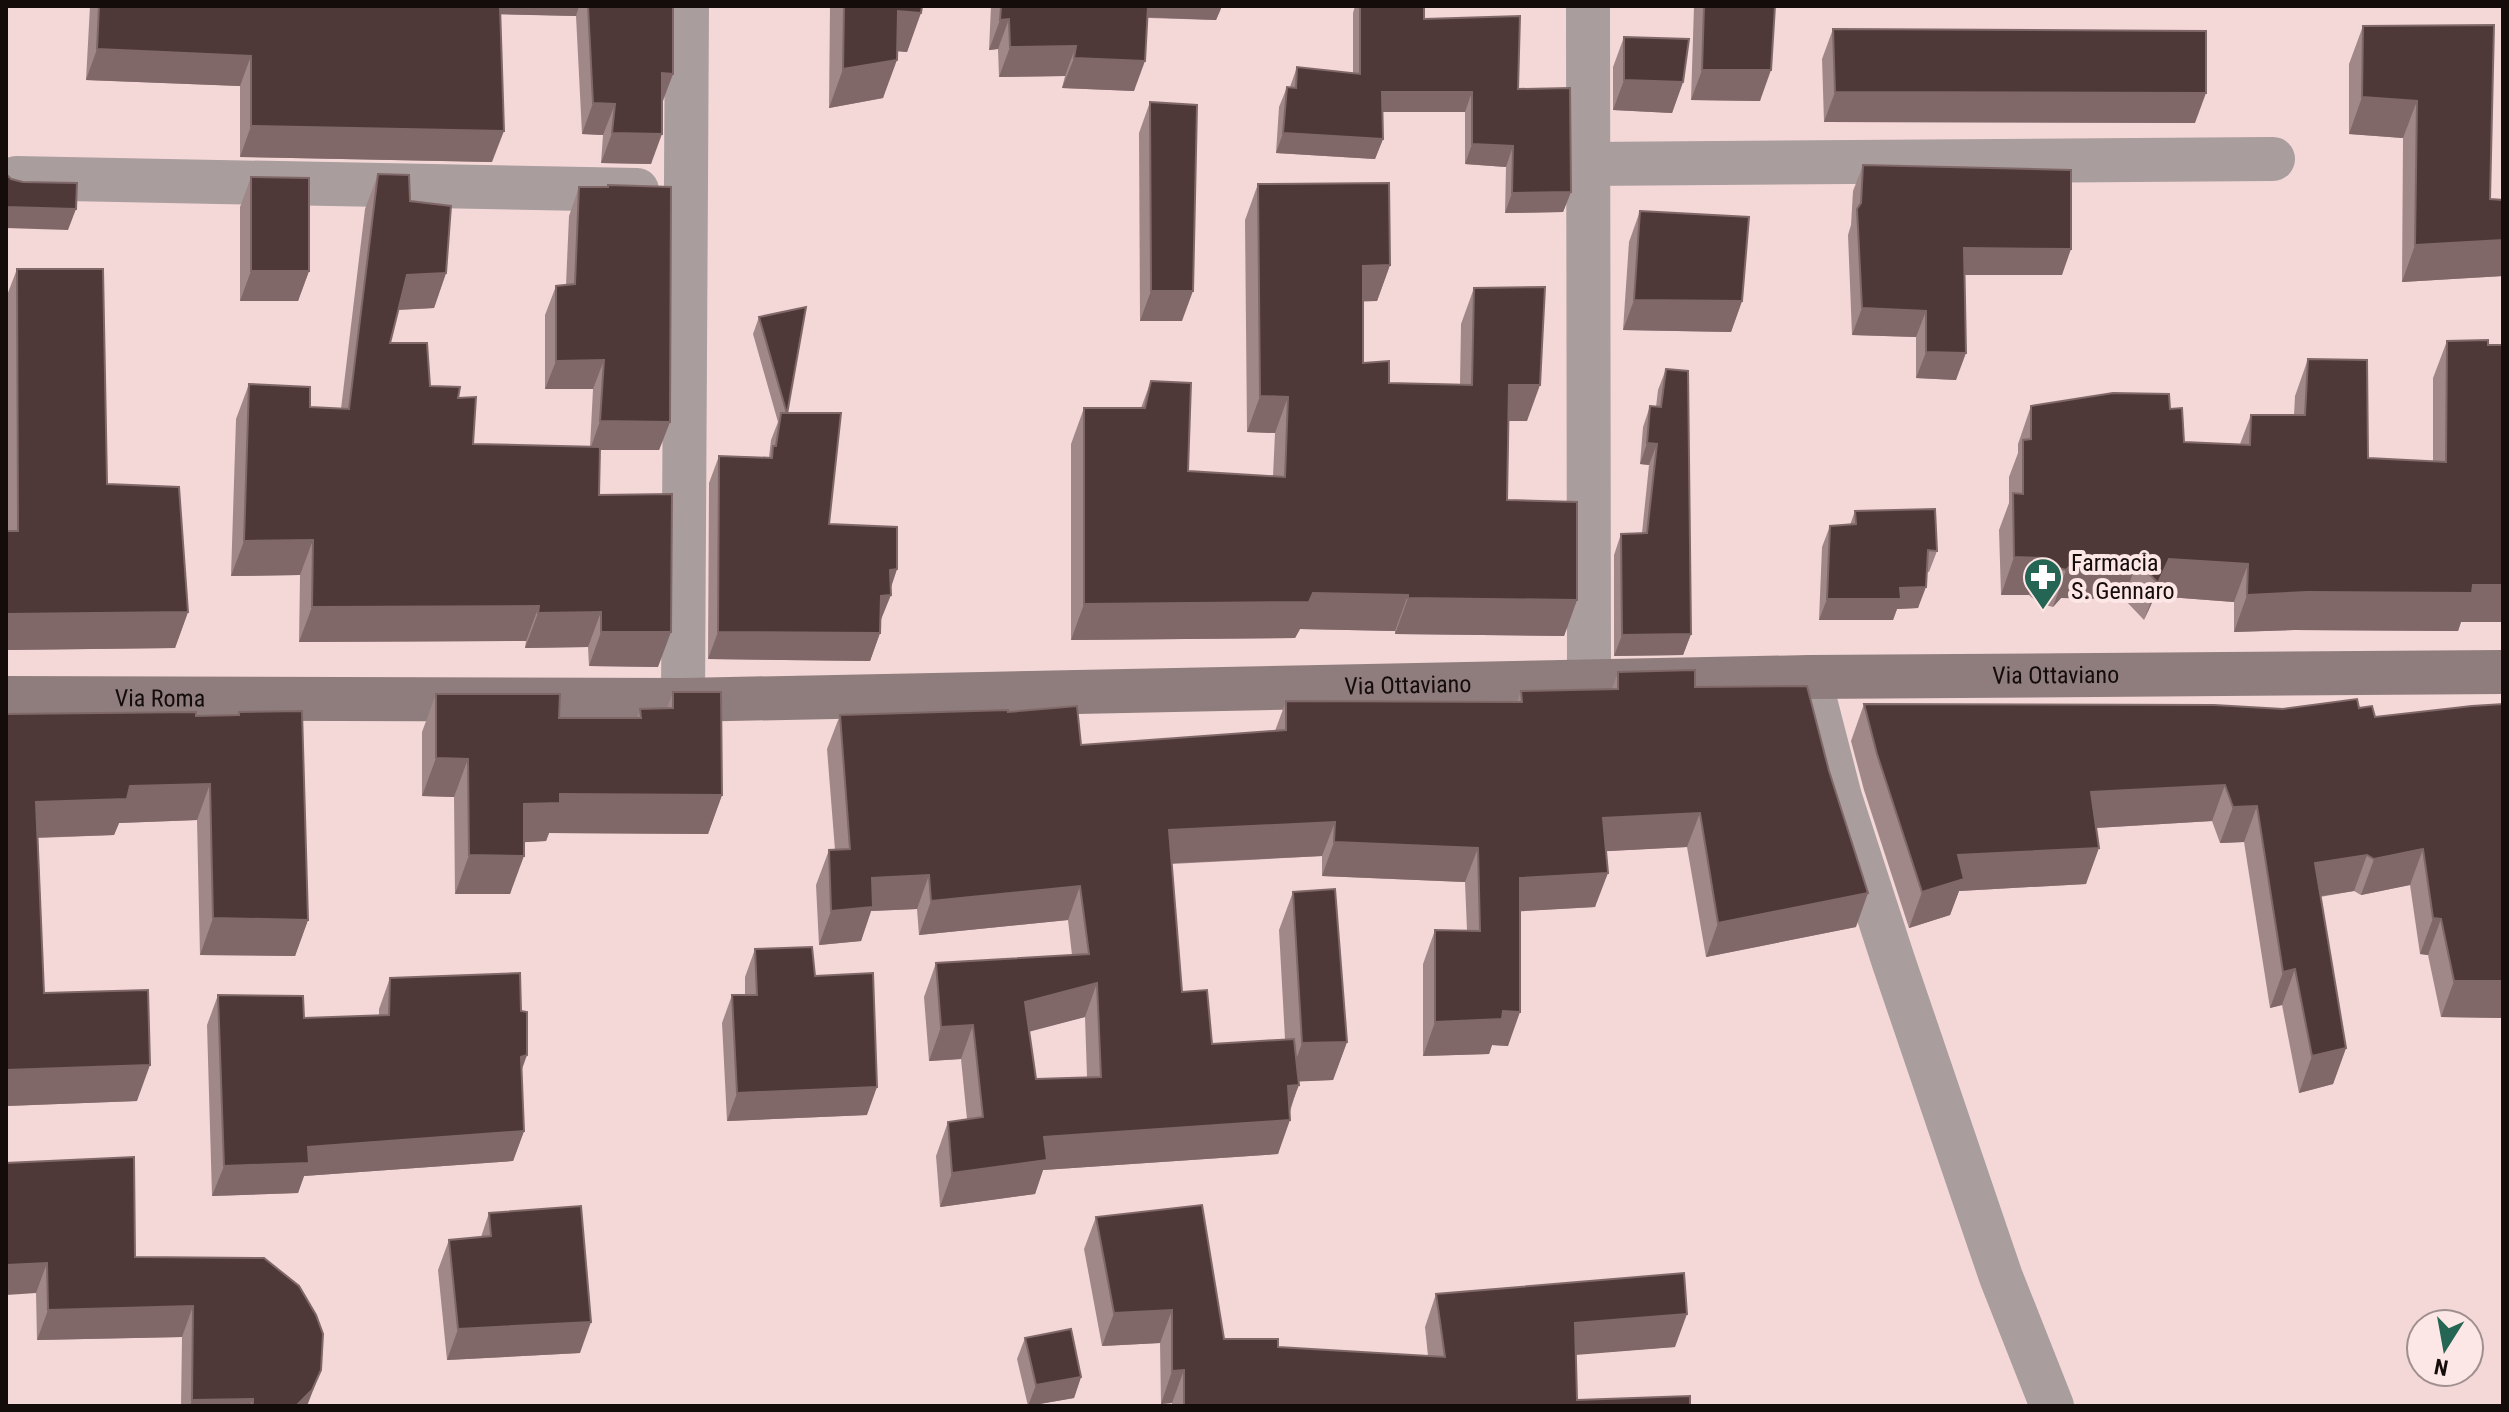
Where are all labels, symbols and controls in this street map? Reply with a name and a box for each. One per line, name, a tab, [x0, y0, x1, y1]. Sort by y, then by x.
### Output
place label: Farmacia S. Gennaro	[2071, 549, 2175, 605]
pharmacy icon: Farmacia S. Gennaro	[2022, 556, 2064, 611]
street label: Via Ottaviano	[1992, 661, 2119, 690]
street label: Via Ottaviano	[1344, 670, 1472, 700]
street label: Via Roma	[115, 684, 205, 713]
north arrow	[2405, 1308, 2485, 1388]
text: N	[2432, 1354, 2450, 1381]

